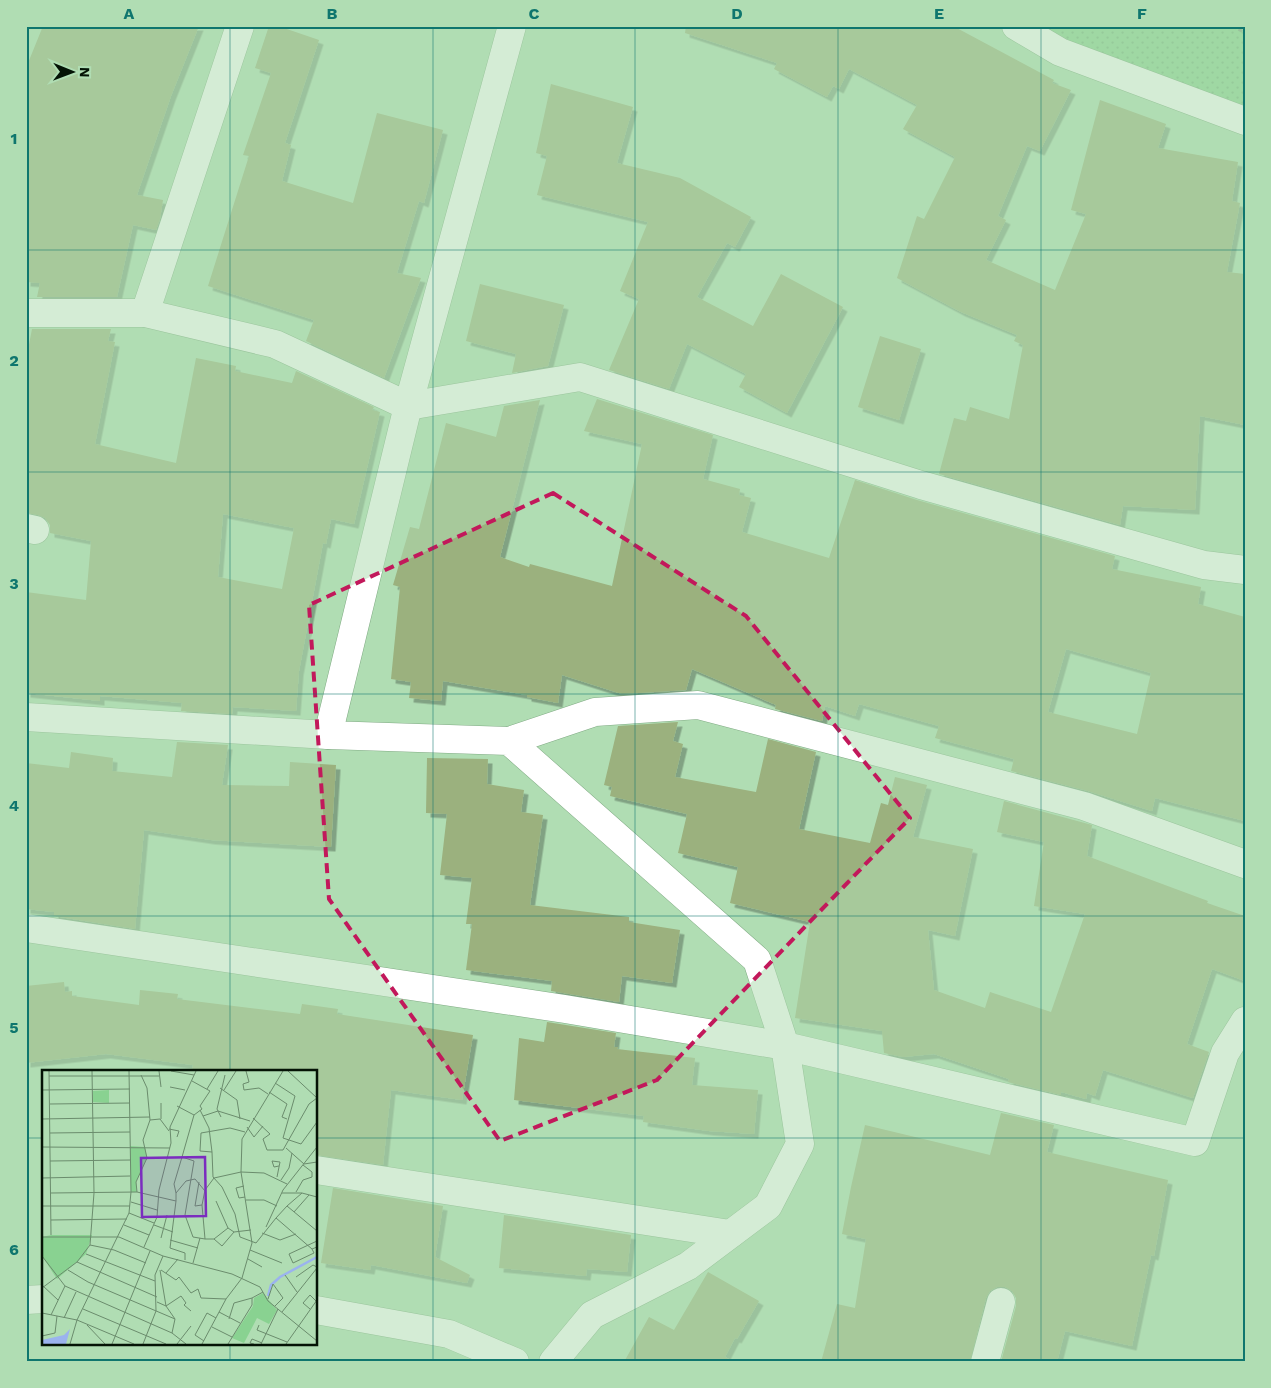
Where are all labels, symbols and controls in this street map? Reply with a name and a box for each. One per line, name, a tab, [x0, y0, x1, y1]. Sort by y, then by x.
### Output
text: A	[124, 4, 135, 23]
text: B	[327, 4, 338, 23]
text: C	[529, 4, 540, 23]
text: D	[731, 4, 743, 23]
text: E	[934, 4, 944, 23]
text: F	[1137, 4, 1147, 23]
north arrow	[48, 48, 98, 98]
text: N	[77, 67, 93, 78]
text: 1	[11, 129, 17, 148]
text: 2	[9, 351, 19, 370]
text: 3	[9, 574, 19, 593]
text: 4	[9, 796, 19, 815]
text: 5	[9, 1018, 19, 1037]
inset map	[42, 1070, 318, 1346]
text: 6	[9, 1240, 19, 1259]

